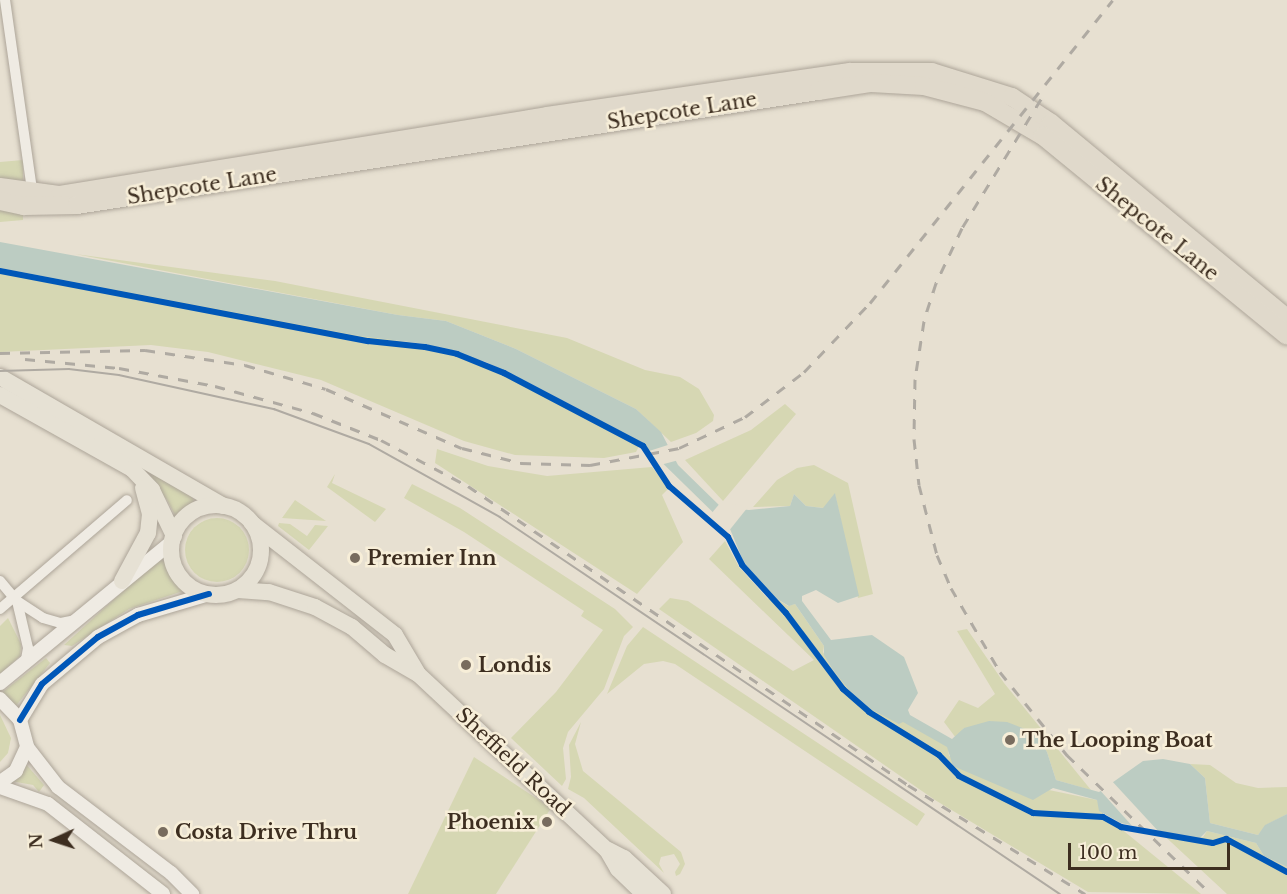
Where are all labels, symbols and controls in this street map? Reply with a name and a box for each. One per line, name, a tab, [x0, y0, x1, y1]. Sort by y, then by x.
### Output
street label: Shepcote Lane	[605, 87, 759, 135]
street label: Shepcote Lane	[125, 162, 279, 210]
street label: Shepcote Lane	[1091, 172, 1223, 286]
place label: Premier Inn	[367, 546, 497, 570]
marker: Premier Inn	[348, 551, 362, 565]
place label: Londis	[478, 653, 551, 677]
marker: Londis	[459, 658, 473, 672]
street label: Sheffield Road	[451, 703, 575, 821]
place label: The Looping Boat	[1022, 728, 1213, 752]
marker: The Looping Boat	[1003, 733, 1017, 747]
north arrow	[24, 810, 84, 870]
place label: Phoenix	[447, 810, 535, 834]
marker: Phoenix	[540, 815, 554, 829]
place label: Costa Drive Thru	[175, 820, 358, 844]
marker: Costa Drive Thru	[156, 825, 170, 839]
scale bar	[1071, 831, 1233, 869]
text: N	[26, 833, 46, 849]
text: 100 m	[1079, 842, 1137, 864]

